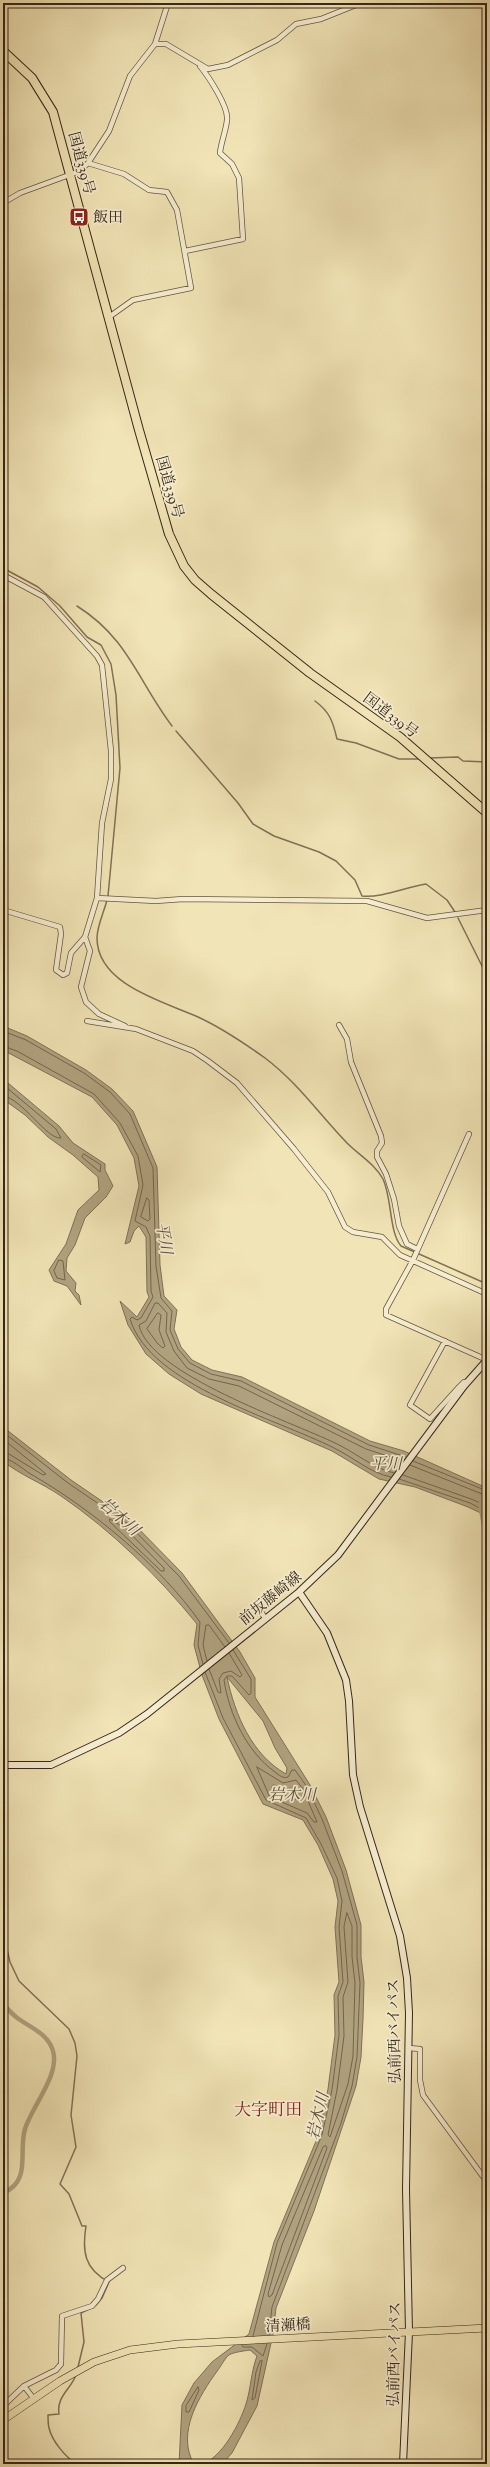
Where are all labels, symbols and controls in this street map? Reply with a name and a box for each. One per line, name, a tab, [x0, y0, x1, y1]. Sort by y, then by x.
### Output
street label: 国道339号	[62, 130, 99, 197]
bus stop icon: 飯田	[68, 206, 90, 228]
place label: 飯田	[93, 208, 123, 229]
street label: 国道339号	[150, 454, 188, 521]
street label: 国道339号	[358, 688, 422, 744]
water label: 平川	[149, 1221, 177, 1258]
water label: 平川	[370, 1454, 404, 1477]
water label: 岩木川	[93, 1493, 146, 1544]
street label: 前坂藤崎線	[235, 1567, 307, 1631]
water label: 岩木川	[268, 1785, 318, 1808]
street label: 弘前西バイパス	[384, 1978, 407, 2084]
water label: 岩木川	[303, 2089, 336, 2143]
district label: 大字町田	[234, 2099, 302, 2123]
street label: 弘前西バイパス	[384, 2301, 407, 2407]
street label: 清瀬橋	[265, 2315, 311, 2338]

